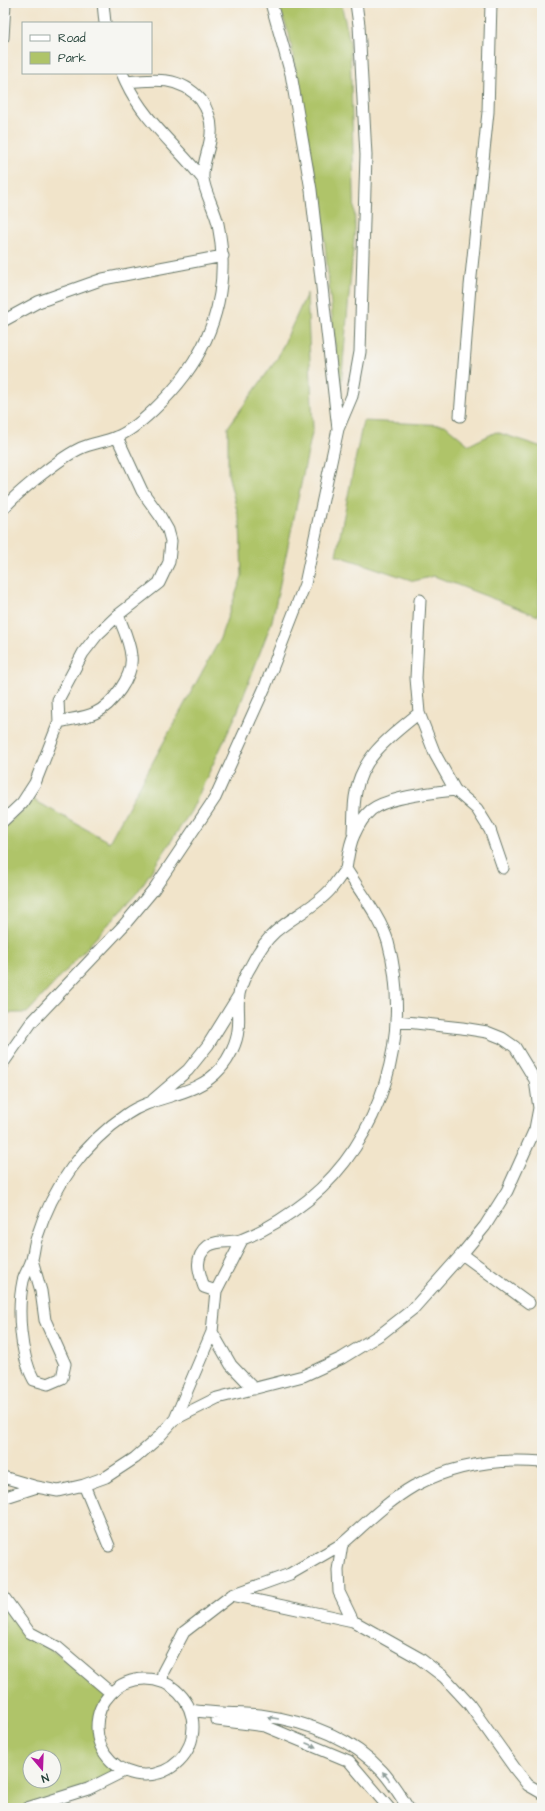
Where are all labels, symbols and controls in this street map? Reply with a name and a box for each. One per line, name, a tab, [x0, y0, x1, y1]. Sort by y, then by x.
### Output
legend	[22, 22, 152, 74]
text: Road	[58, 30, 86, 47]
text: Park	[58, 50, 86, 67]
one-way arrow	[267, 1714, 279, 1720]
one-way arrow	[305, 1742, 316, 1748]
north arrow	[22, 1749, 62, 1789]
text: N	[39, 1770, 51, 1786]
one-way arrow	[381, 1771, 390, 1782]

